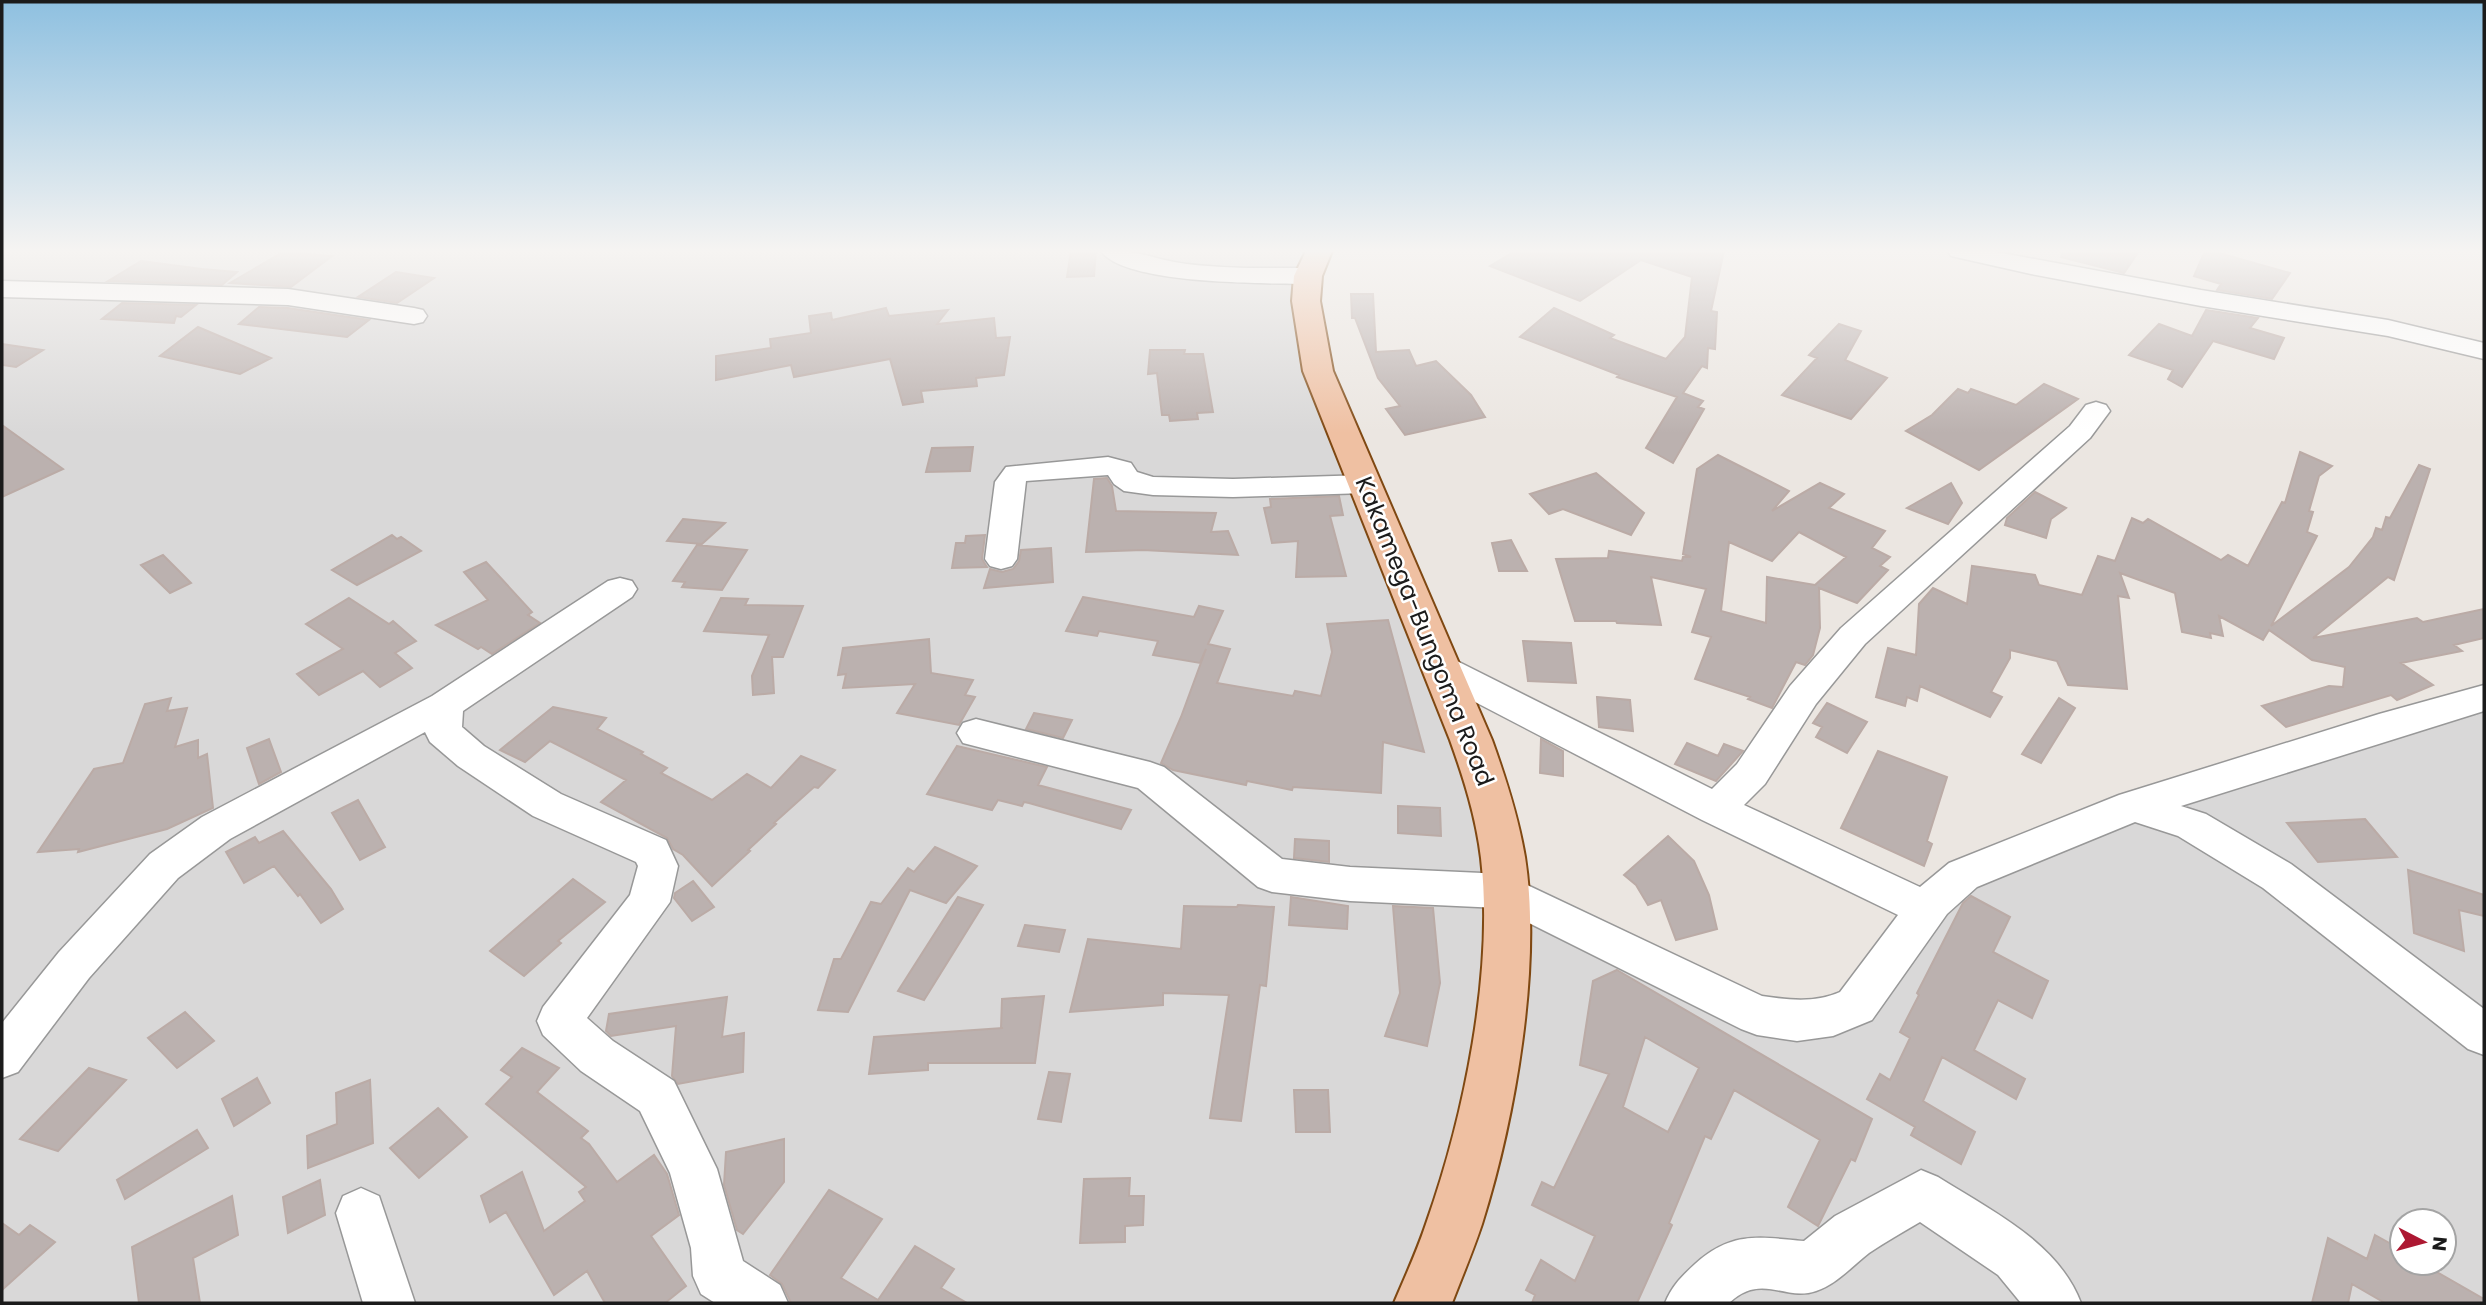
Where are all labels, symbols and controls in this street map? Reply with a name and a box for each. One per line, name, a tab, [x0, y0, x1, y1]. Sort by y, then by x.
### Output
street label: Kakamega-Bungoma Road	[1348, 471, 1502, 791]
north arrow	[2388, 1207, 2458, 1277]
text: N	[2425, 1235, 2454, 1252]

